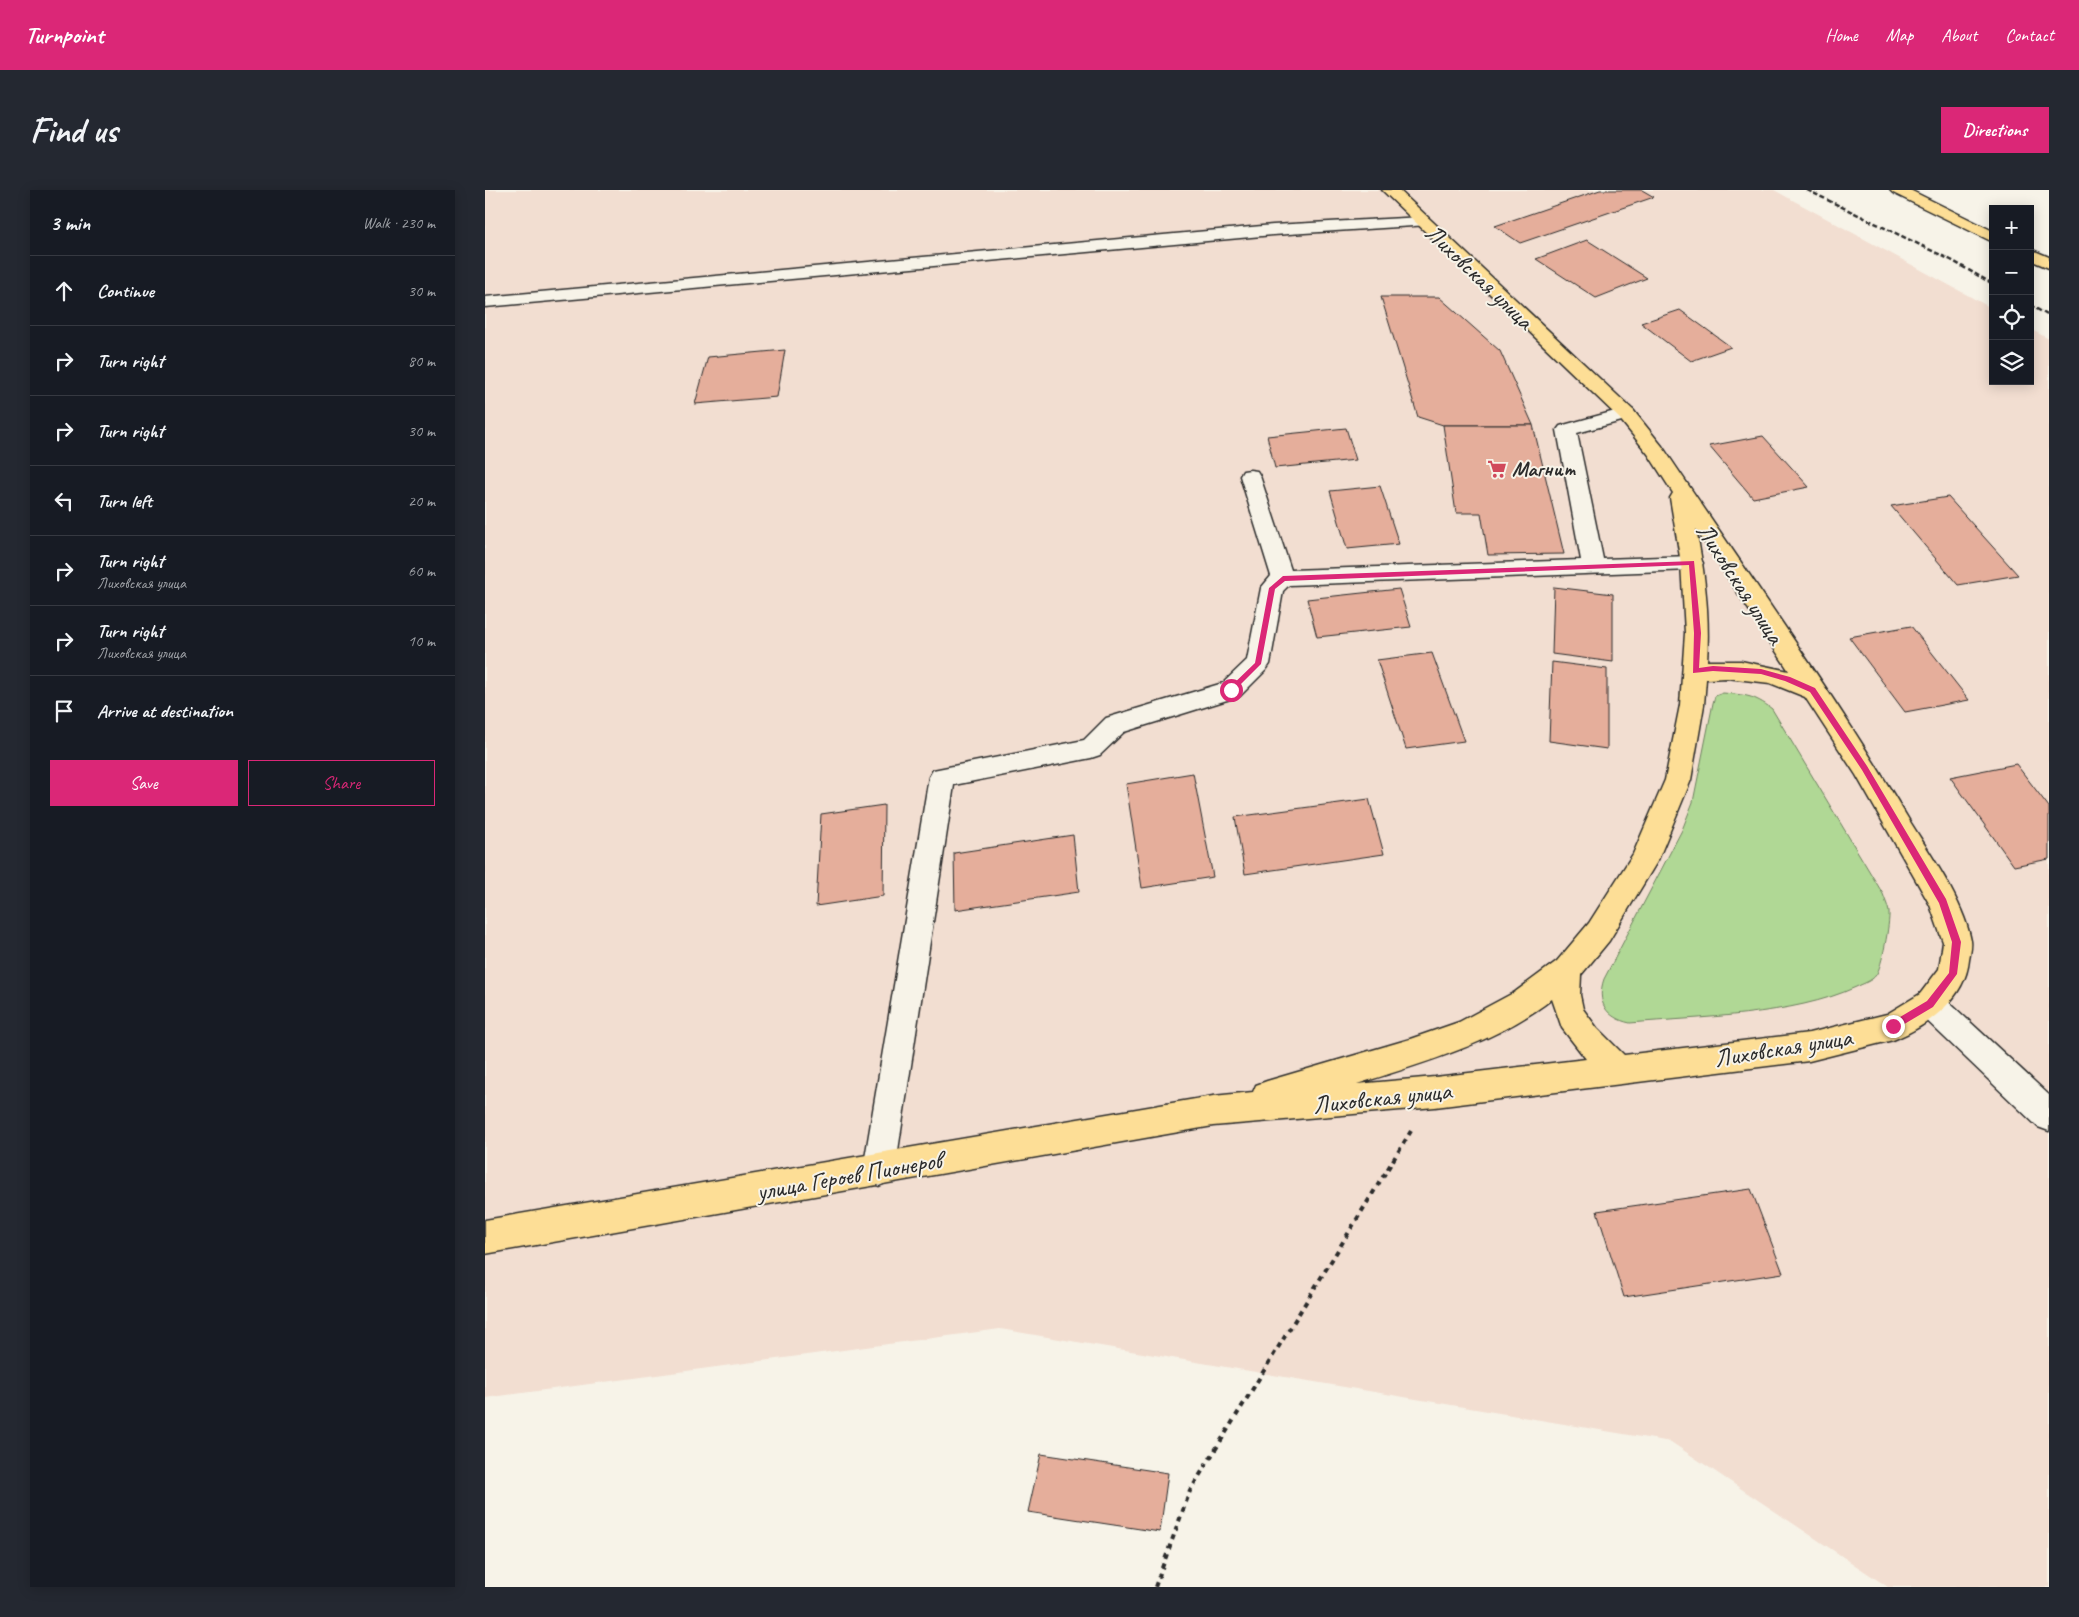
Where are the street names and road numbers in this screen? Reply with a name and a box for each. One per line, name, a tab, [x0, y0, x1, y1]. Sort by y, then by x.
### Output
street label: Лиховская улица	[1418, 217, 1542, 338]
street label: Лиховская улица	[1689, 517, 1793, 652]
street label: Лиховская улица	[1712, 1021, 1856, 1075]
street label: Лиховская улица	[1311, 1075, 1455, 1121]
street label: улица Героев Пионеров	[752, 1143, 951, 1208]

